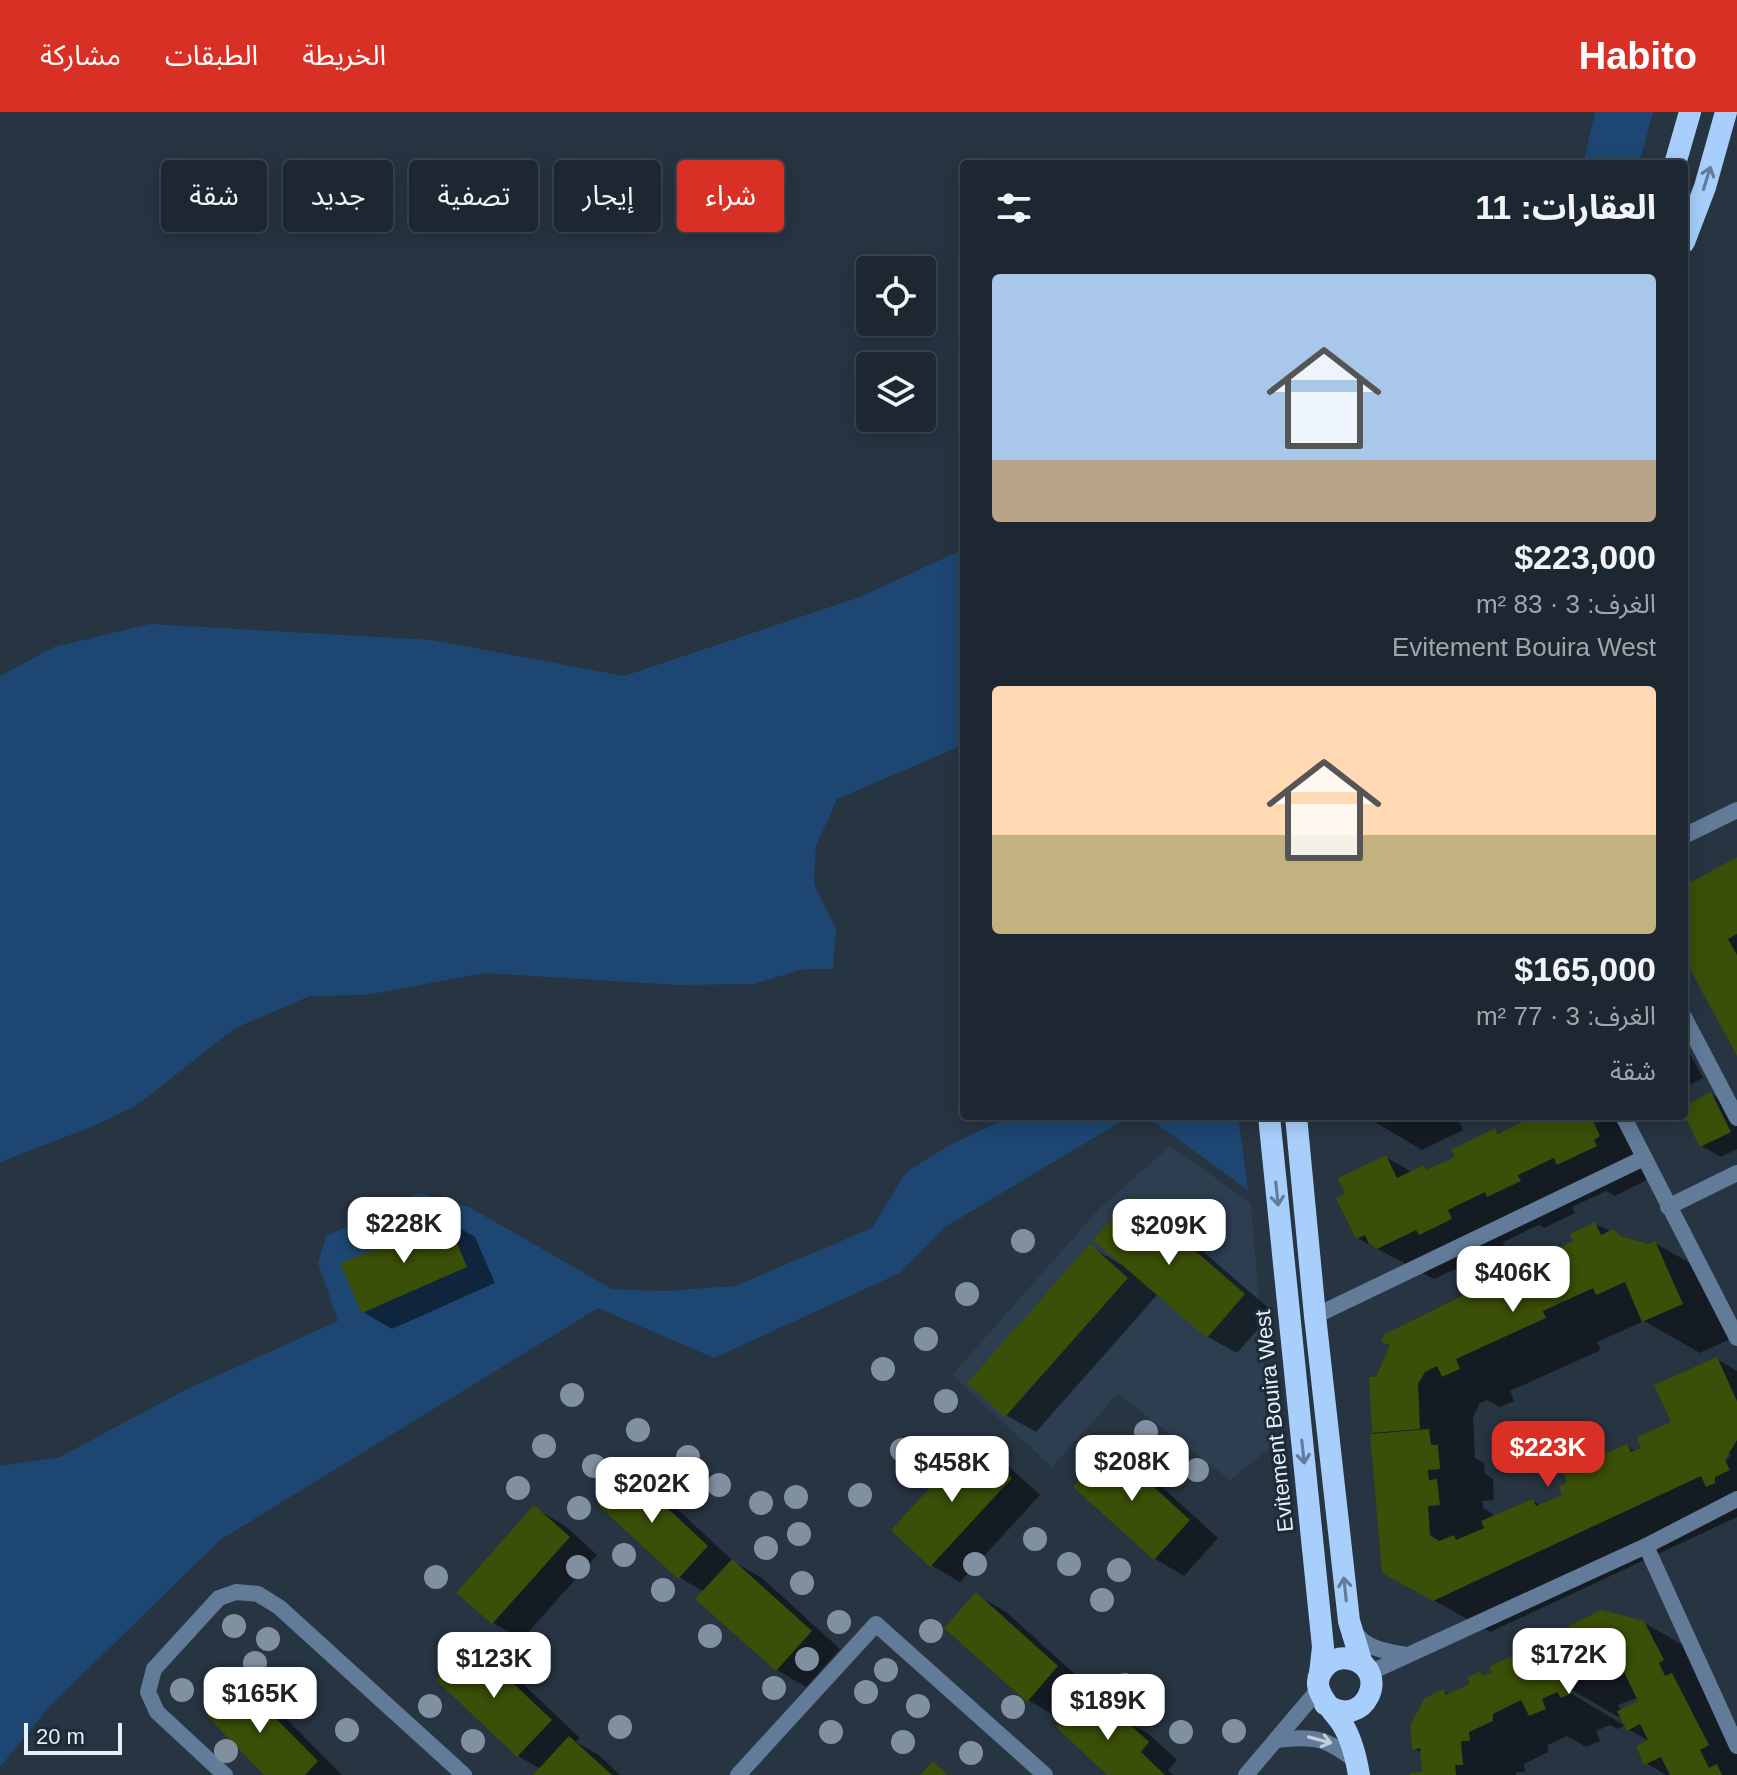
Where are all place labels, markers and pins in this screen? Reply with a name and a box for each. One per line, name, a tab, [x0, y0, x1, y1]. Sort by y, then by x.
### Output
pin: $228K	[348, 1197, 460, 1265]
pin: $209K	[1113, 1199, 1225, 1267]
pin: $406K	[1457, 1246, 1569, 1314]
pin: $223K	[1492, 1421, 1604, 1489]
pin: $208K	[1076, 1435, 1188, 1503]
pin: $458K	[896, 1436, 1008, 1504]
pin: $202K	[596, 1457, 708, 1525]
pin: $172K	[1513, 1628, 1625, 1696]
pin: $123K	[438, 1632, 550, 1700]
pin: $165K	[204, 1667, 316, 1735]
pin: $189K	[1052, 1674, 1164, 1742]

